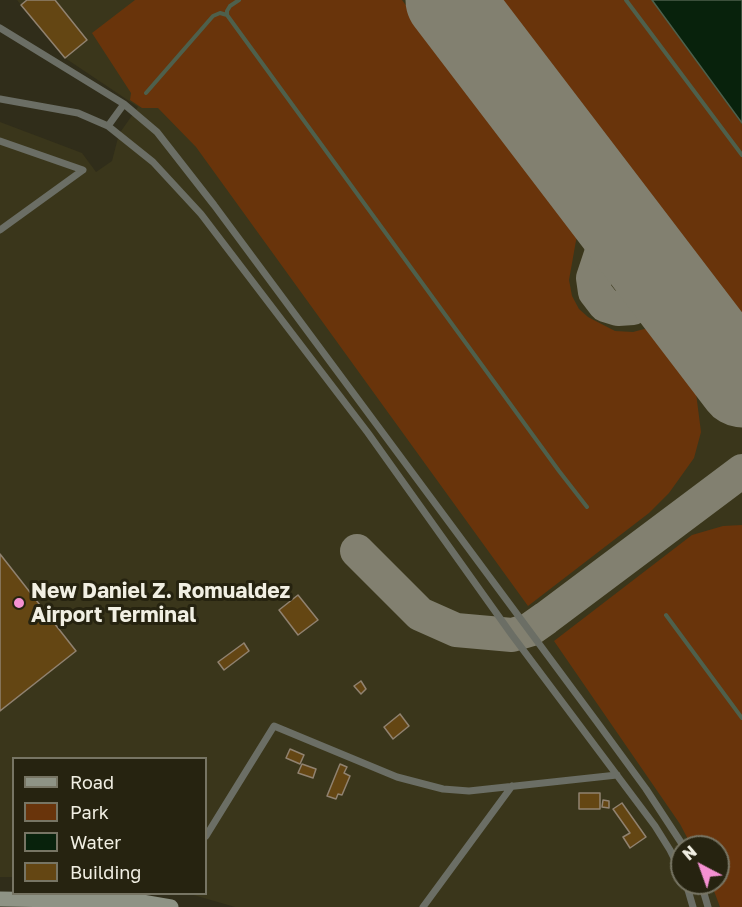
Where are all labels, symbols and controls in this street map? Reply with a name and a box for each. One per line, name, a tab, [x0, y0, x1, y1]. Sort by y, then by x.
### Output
place label: New Daniel Z. Romualdez Airport Terminal	[31, 578, 290, 628]
marker: New Daniel Z. Romualdez Airport Terminal	[12, 596, 26, 610]
legend	[12, 757, 207, 895]
text: Road	[70, 771, 114, 793]
text: Park	[70, 801, 109, 823]
text: Water	[70, 831, 121, 853]
north arrow	[670, 835, 730, 895]
text: N	[678, 841, 701, 864]
text: Building	[70, 861, 141, 883]

